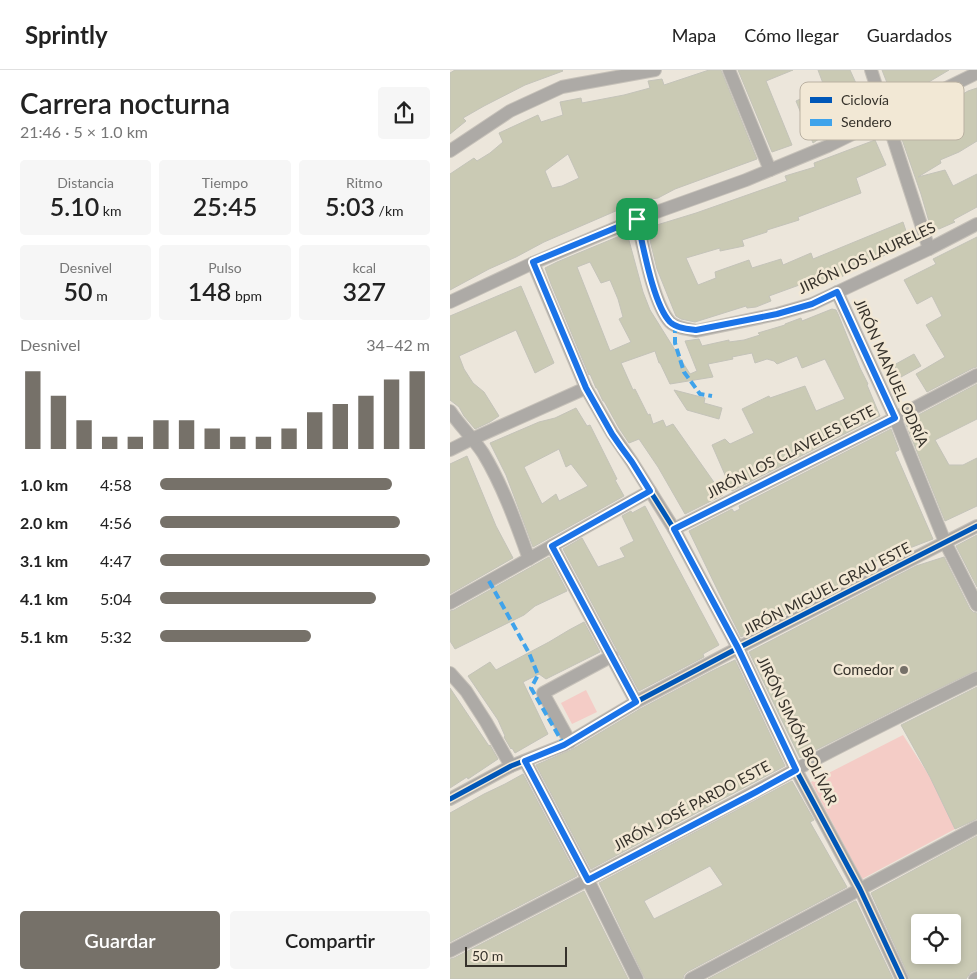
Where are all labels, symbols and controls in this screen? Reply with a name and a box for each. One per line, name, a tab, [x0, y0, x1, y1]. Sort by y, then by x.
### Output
text: Sprintly	[25, 20, 108, 49]
text: Mapa	[672, 24, 716, 46]
text: Cómo llegar	[744, 24, 839, 46]
text: Guardados	[867, 24, 952, 46]
legend	[800, 82, 964, 140]
text: Carrera nocturna	[20, 86, 230, 120]
button: share	[378, 87, 430, 139]
text: Ciclovía	[841, 91, 889, 108]
text: Sendero	[841, 113, 892, 130]
text: 21:46 · 5 × 1.0 km	[20, 122, 148, 141]
text: Distancia	[57, 174, 114, 191]
text: Tiempo	[202, 174, 248, 191]
text: Ritmo	[346, 174, 383, 191]
text: 5.10	[50, 191, 99, 221]
text: 25:45	[193, 191, 257, 221]
text: 5:03	[325, 191, 375, 221]
pin	[616, 198, 658, 240]
text: km	[99, 202, 121, 219]
text: /km	[375, 202, 404, 219]
icon: arrive	[623, 205, 651, 233]
street label: JIRÓN LOS LAURELES	[795, 217, 938, 297]
text: Desnivel	[59, 259, 112, 276]
text: Pulso	[208, 259, 242, 276]
text: kcal	[352, 259, 376, 276]
text: 50	[64, 276, 93, 306]
text: 148	[188, 276, 231, 306]
text: 327	[343, 276, 386, 306]
text: m	[93, 287, 108, 304]
text: bpm	[231, 287, 262, 304]
street label: JIRÓN MANUEL ODRÍA	[851, 296, 933, 450]
text: Desnivel	[20, 335, 80, 354]
text: 34–42 m	[366, 335, 430, 354]
street label: JIRÓN LOS CLAVELES ESTE	[703, 401, 878, 502]
text: 1.0 km	[20, 475, 68, 494]
text: 4:58	[100, 475, 132, 494]
text: 2.0 km	[20, 513, 68, 532]
text: 4:56	[100, 513, 132, 532]
street label: JIRÓN MIGUEL GRAU ESTE	[739, 538, 914, 638]
text: 3.1 km	[20, 551, 68, 570]
text: 4:47	[100, 551, 132, 570]
text: 4.1 km	[20, 589, 68, 608]
text: 5:04	[100, 589, 132, 608]
text: 5.1 km	[20, 627, 68, 646]
text: 5:32	[100, 627, 132, 646]
street label: JIRÓN SIMÓN BOLÍVAR	[754, 653, 842, 808]
place label: Comedor	[833, 660, 895, 678]
marker: Comedor	[898, 664, 910, 676]
street label: JIRÓN JOSÉ PARDO ESTE	[610, 756, 773, 854]
button: Guardar	[20, 911, 220, 969]
button: Compartir	[230, 911, 430, 969]
map controls	[911, 914, 961, 964]
button: locate	[911, 914, 961, 964]
scale bar	[465, 944, 568, 967]
text: 50 m	[472, 947, 503, 964]

